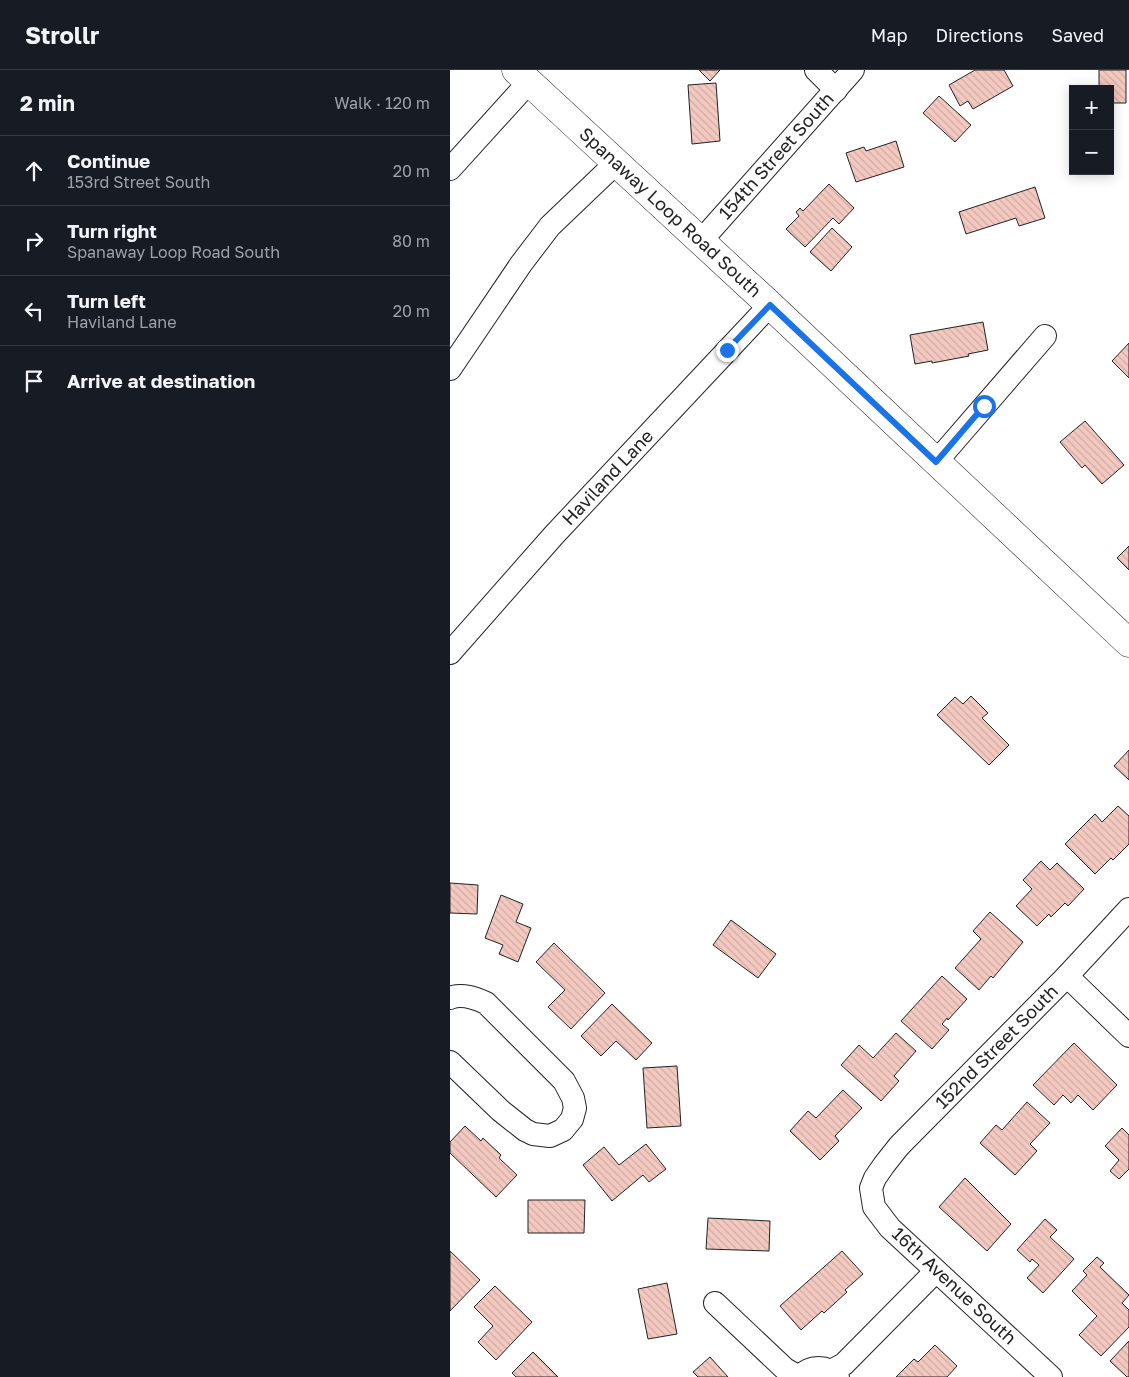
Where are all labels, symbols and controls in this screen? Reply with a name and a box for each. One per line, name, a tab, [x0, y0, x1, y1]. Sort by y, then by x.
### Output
text: Strollr	[25, 20, 99, 49]
text: Map	[871, 24, 907, 46]
text: Directions	[935, 24, 1023, 46]
text: Saved	[1051, 24, 1104, 46]
map controls	[1069, 85, 1114, 175]
button: +	[1069, 85, 1114, 130]
street label: 154th Street South	[714, 87, 838, 223]
text: 2 min	[20, 90, 75, 116]
text: Walk · 120 m	[334, 93, 430, 113]
street label: Spanaway Loop Road South	[575, 122, 766, 301]
button: −	[1069, 130, 1114, 175]
text: Continue	[67, 149, 150, 172]
icon: ahead	[20, 157, 48, 185]
text: 20 m	[393, 161, 430, 181]
text: 153rd Street South	[67, 172, 210, 192]
text: Turn right	[67, 219, 157, 242]
icon: right	[20, 227, 48, 255]
text: 80 m	[392, 231, 430, 251]
text: Spanaway Loop Road South	[67, 242, 280, 262]
text: Turn left	[67, 289, 146, 312]
icon: left	[20, 297, 48, 325]
text: 20 m	[393, 301, 430, 321]
text: Haviland Lane	[67, 312, 176, 332]
route end	[716, 339, 739, 362]
icon: arrive	[20, 367, 48, 395]
text: Arrive at destination	[67, 369, 255, 392]
route start	[973, 395, 996, 418]
street label: Haviland Lane	[557, 425, 657, 529]
street label: 152nd Street South	[930, 980, 1062, 1113]
street label: 16th Avenue South	[888, 1222, 1021, 1349]

